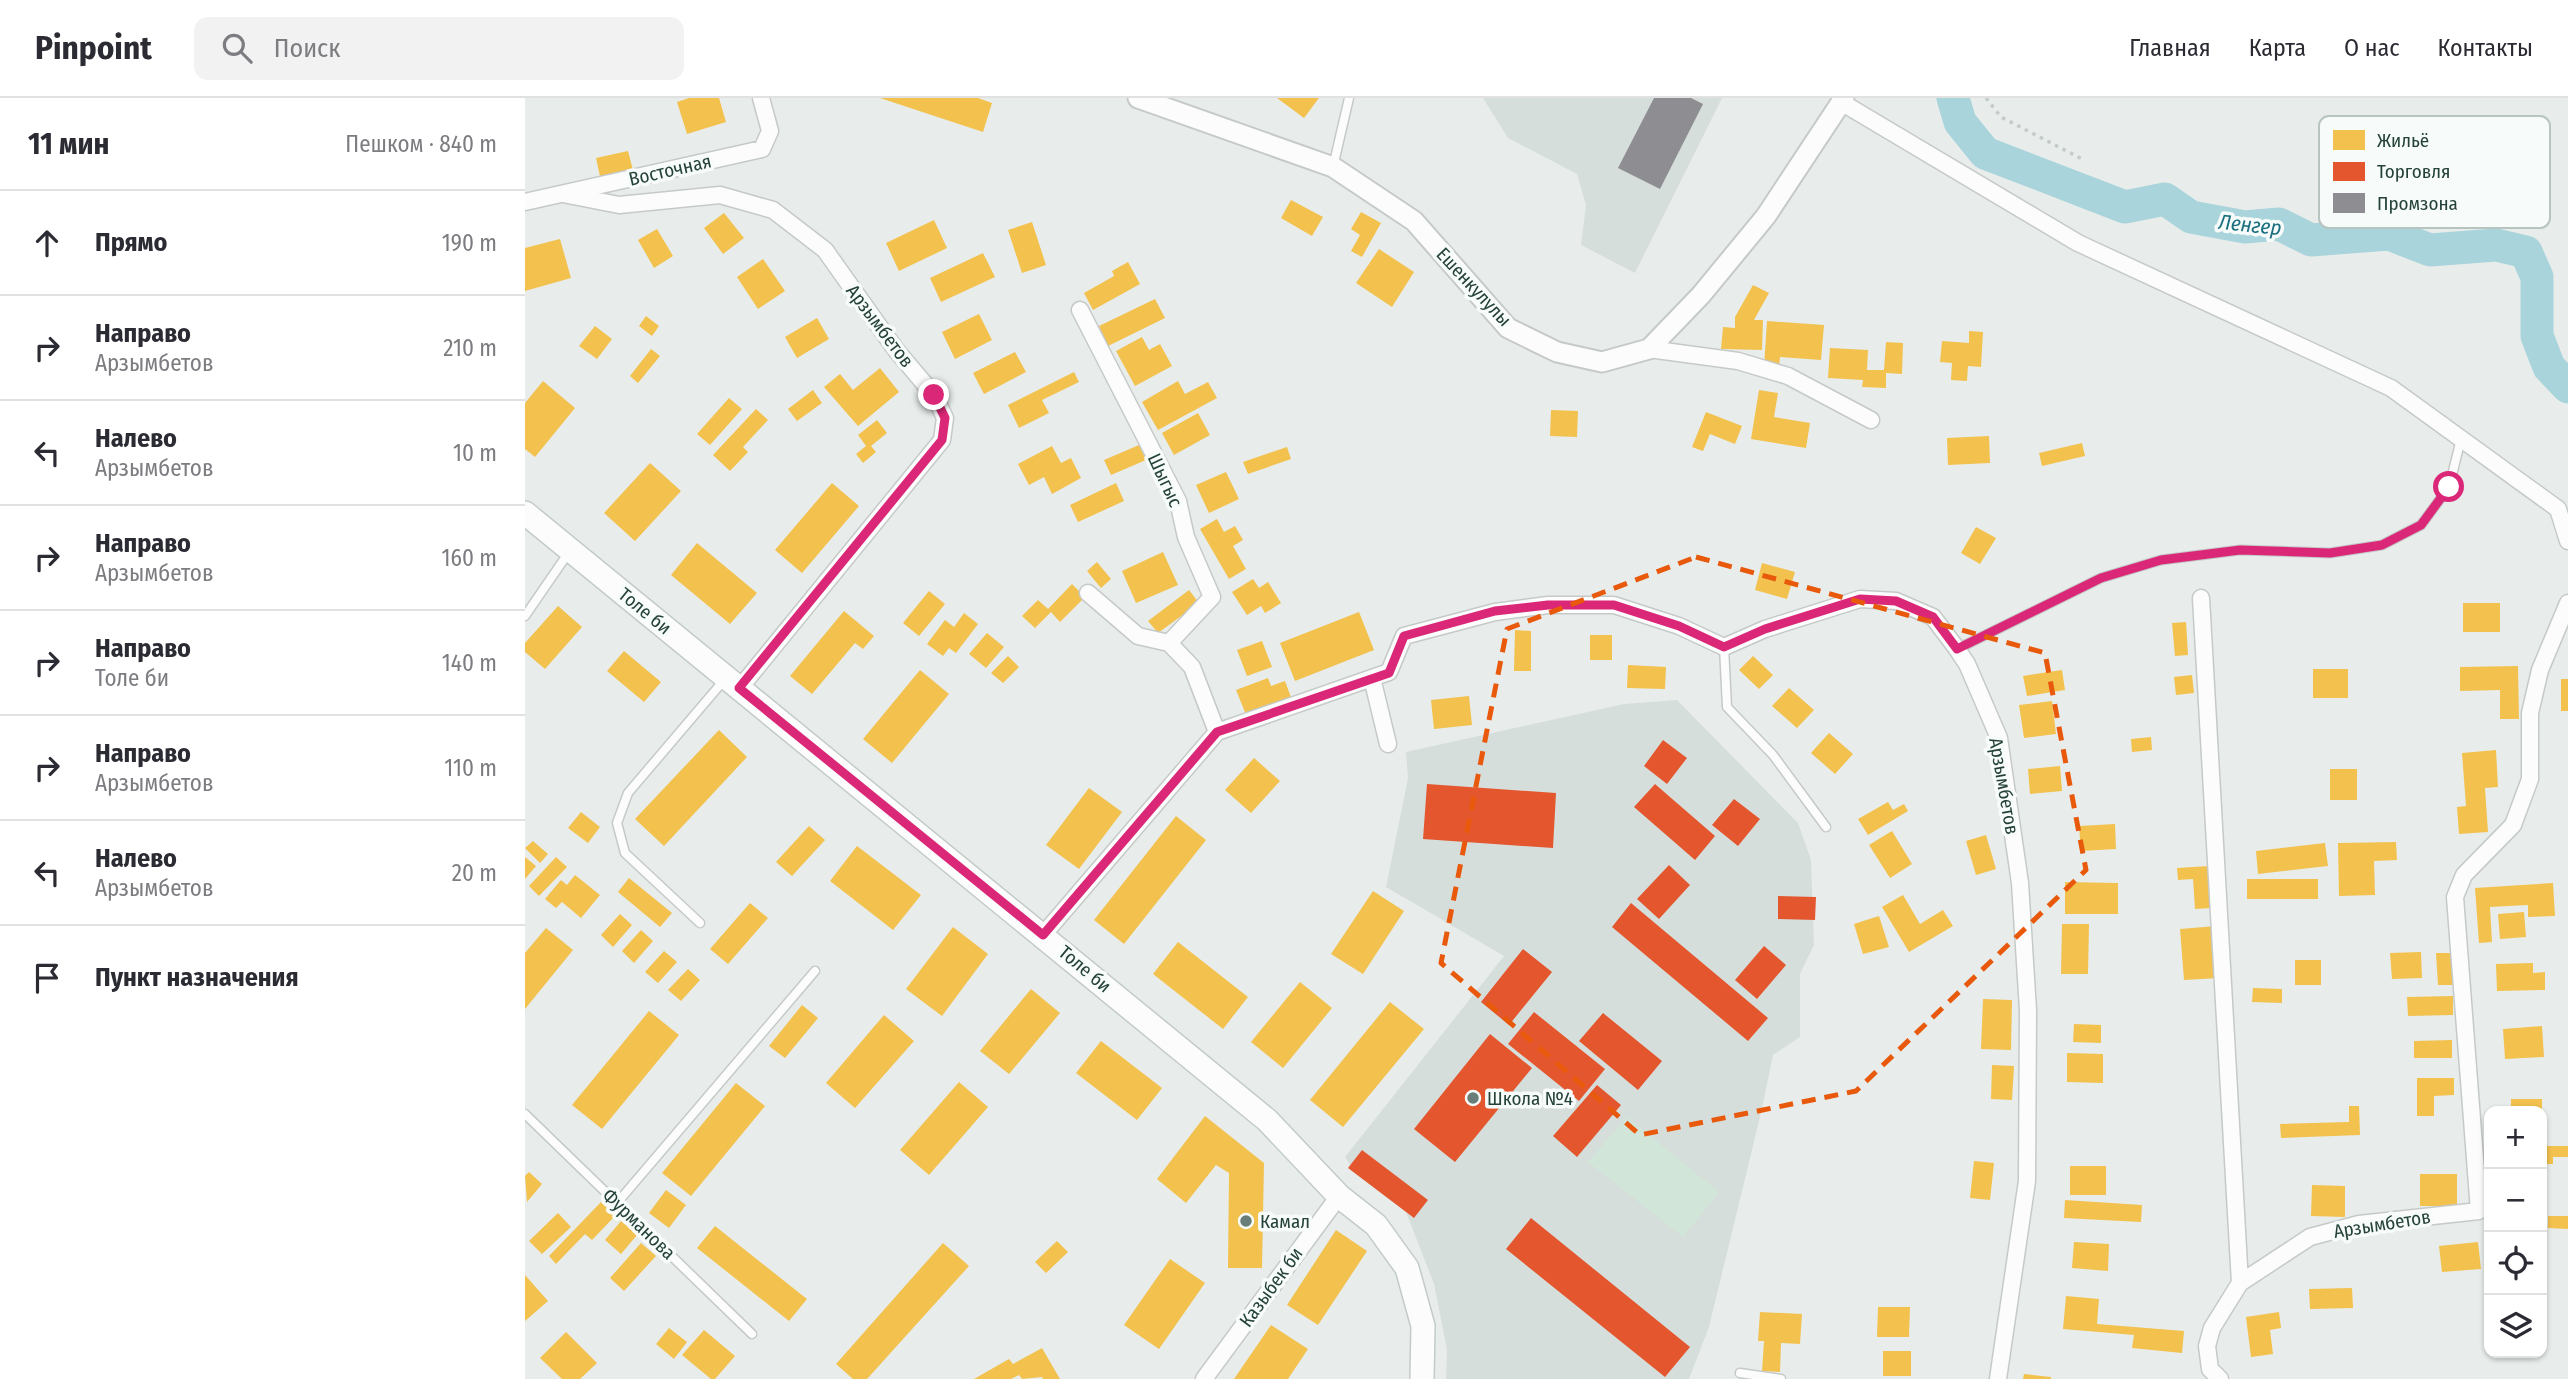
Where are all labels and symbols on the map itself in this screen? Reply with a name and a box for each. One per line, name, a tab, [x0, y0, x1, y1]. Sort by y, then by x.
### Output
legend	[2319, 116, 2550, 228]
text: Жильё	[2377, 129, 2429, 152]
street label: Восточная	[626, 149, 714, 191]
text: Торговля	[2377, 160, 2450, 183]
text: Промзона	[2377, 192, 2458, 215]
water label: Ленгер	[2216, 209, 2283, 241]
street label: Ешенкулулы	[1432, 243, 1516, 331]
street label: Арзымбетов	[841, 280, 919, 372]
route end	[918, 379, 949, 410]
street label: Шыгыс	[1143, 450, 1187, 510]
route start	[2433, 471, 2464, 502]
street label: Толе би	[614, 583, 676, 639]
street label: Арзымбетов	[1984, 736, 2024, 836]
street label: Толе би	[1054, 941, 1116, 997]
place label: Школа №4	[1487, 1087, 1573, 1110]
marker: Школа №4	[1465, 1090, 1481, 1106]
street label: Фурманова	[598, 1184, 680, 1264]
street label: Арзымбетов	[2332, 1205, 2432, 1243]
place label: Камал	[1260, 1210, 1310, 1233]
marker: Камал	[1238, 1213, 1254, 1229]
street label: Казыбек би	[1234, 1243, 1308, 1331]

